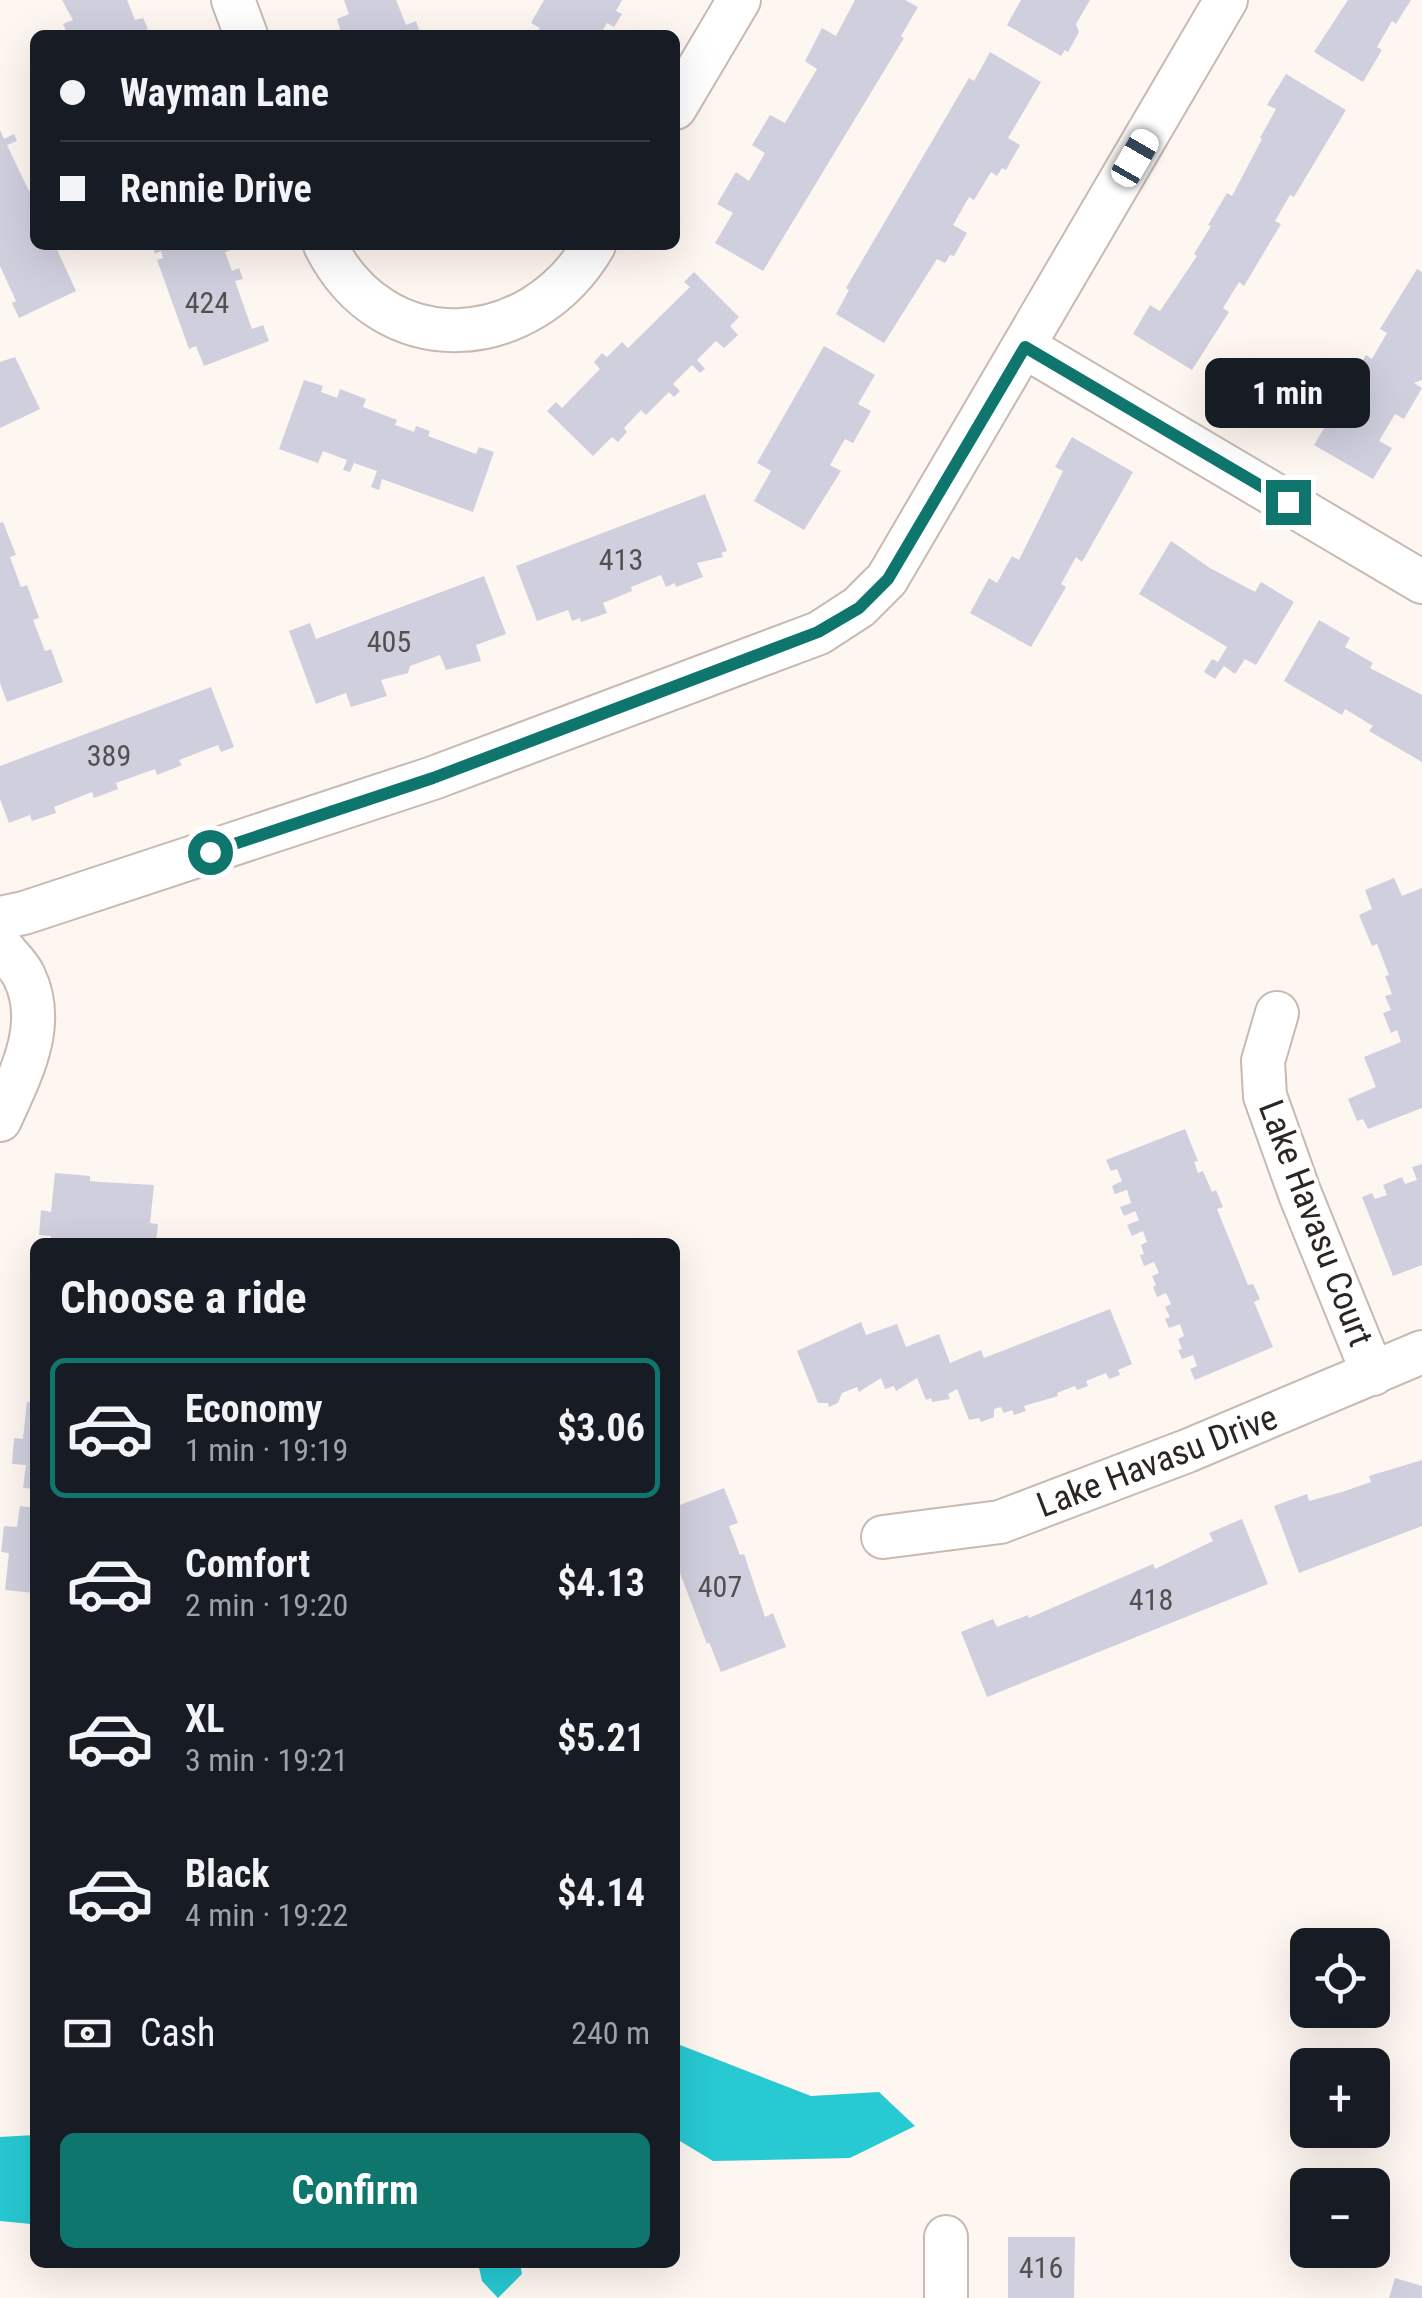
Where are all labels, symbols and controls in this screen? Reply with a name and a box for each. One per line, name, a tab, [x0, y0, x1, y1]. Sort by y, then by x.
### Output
text: Wayman Lane	[120, 71, 329, 115]
car	[1107, 125, 1163, 191]
text: Rennie Drive	[120, 167, 312, 211]
house number: 424	[185, 285, 229, 320]
callout: 1 min	[1206, 357, 1370, 427]
text: 1 min	[1252, 374, 1323, 412]
route end	[1266, 480, 1311, 525]
house number: 413	[599, 542, 643, 577]
house number: 405	[367, 624, 411, 659]
house number: 389	[87, 738, 131, 773]
route start	[188, 830, 233, 875]
street label: Lake Havasu Court	[1250, 1094, 1381, 1352]
text: Choose a ride	[60, 1271, 307, 1324]
icon: car	[65, 1383, 155, 1473]
text: Economy	[185, 1387, 322, 1431]
street label: Lake Havasu Drive	[1031, 1397, 1283, 1526]
text: $3.06	[557, 1406, 645, 1450]
text: 1 min · 19:19	[185, 1431, 348, 1469]
icon: car	[65, 1538, 155, 1628]
text: Comfort	[185, 1542, 310, 1586]
text: $4.13	[557, 1561, 645, 1605]
house number: 407	[698, 1569, 742, 1604]
house number: 418	[1129, 1582, 1173, 1617]
text: 2 min · 19:20	[185, 1586, 348, 1624]
icon: car	[65, 1693, 155, 1783]
text: XL	[185, 1697, 224, 1741]
text: $5.21	[557, 1716, 645, 1760]
text: 3 min · 19:21	[185, 1741, 348, 1779]
icon: car	[65, 1848, 155, 1938]
text: Black	[185, 1852, 269, 1896]
text: $4.14	[557, 1871, 645, 1915]
text: 4 min · 19:22	[185, 1896, 348, 1934]
map controls	[1290, 1928, 1390, 2268]
button: locate	[1290, 1928, 1390, 2028]
icon: cash	[60, 2006, 115, 2061]
text: Cash	[140, 2011, 215, 2055]
text: 240 m	[571, 2014, 650, 2052]
button: +	[1290, 2048, 1390, 2148]
button: Confirm	[60, 2133, 650, 2248]
button: −	[1290, 2168, 1390, 2268]
house number: 416	[1019, 2250, 1063, 2285]

